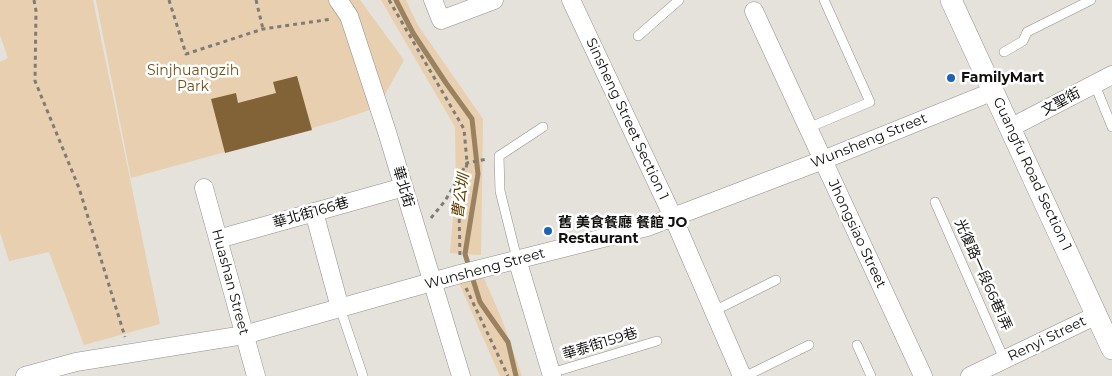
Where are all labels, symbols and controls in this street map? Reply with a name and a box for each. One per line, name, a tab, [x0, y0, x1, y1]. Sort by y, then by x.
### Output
street label: Sinsheng Street Section 1	[582, 35, 672, 203]
park label: Sinjhuangzih Park	[147, 63, 239, 95]
place label: FamilyMart	[961, 70, 1044, 86]
marker: FamilyMart	[945, 72, 957, 84]
street label: 文聖街	[1039, 85, 1083, 119]
street label: Guangfu Road Section 1	[989, 95, 1075, 253]
street label: Wunsheng Street	[808, 110, 930, 172]
street label: 華北街	[389, 164, 417, 210]
water label: 曹公圳	[449, 172, 473, 220]
street label: Jhongsiao Street	[824, 177, 890, 291]
street label: 華北街166巷	[271, 194, 351, 232]
place label: 舊 美食餐廳 餐館 JO Restaurant	[558, 215, 687, 248]
street label: 光復路一段66巷1弄	[951, 217, 1015, 333]
marker: 舊 美食餐廳 餐館 JO Restaurant	[542, 225, 554, 237]
street label: Huashan Street	[208, 227, 252, 337]
street label: Wunsheng Street	[423, 245, 547, 293]
street label: Renyi Street	[1005, 313, 1089, 365]
street label: 華泰街159巷	[560, 325, 640, 363]

